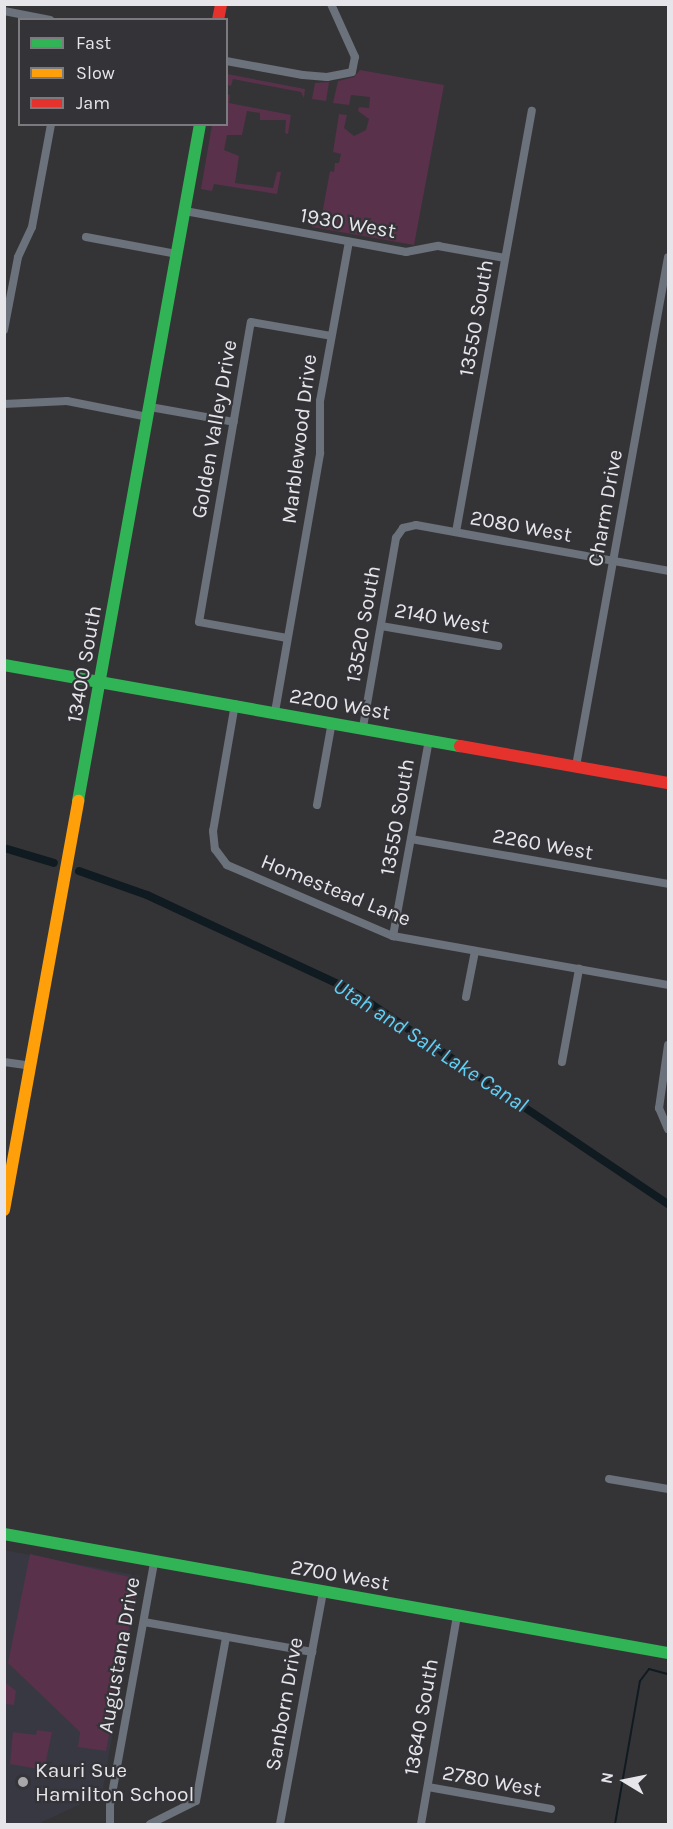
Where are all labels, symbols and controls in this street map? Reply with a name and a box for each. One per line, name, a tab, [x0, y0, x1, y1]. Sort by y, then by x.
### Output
legend	[18, 18, 228, 126]
text: Fast	[76, 32, 111, 54]
text: Slow	[76, 62, 115, 84]
text: Jam	[76, 92, 110, 114]
street label: 1930 West	[298, 202, 398, 244]
street label: 13550 South	[453, 258, 499, 378]
street label: Golden Valley Drive	[186, 338, 242, 520]
street label: Marblewood Drive	[276, 353, 322, 525]
street label: Charm Drive	[582, 448, 628, 568]
street label: 2080 West	[468, 505, 574, 547]
street label: 13520 South	[340, 564, 386, 684]
street label: 2140 West	[392, 597, 492, 639]
street label: 13400 South	[61, 603, 107, 725]
street label: 2200 West	[288, 683, 392, 725]
street label: 13550 South	[374, 757, 420, 877]
street label: 2260 West	[491, 823, 595, 865]
street label: Homestead Lane	[257, 848, 415, 932]
water label: Utah and Salt Lake Canal	[328, 973, 532, 1119]
street label: 2700 West	[289, 1554, 391, 1596]
street label: Augustana Drive	[93, 1575, 145, 1735]
street label: Sanborn Drive	[260, 1635, 308, 1773]
street label: 13640 South	[398, 1657, 444, 1777]
north arrow	[595, 1751, 655, 1811]
place label: Kauri Sue Hamilton School	[35, 1757, 194, 1807]
street label: 2780 West	[440, 1760, 544, 1802]
text: N	[596, 1770, 617, 1785]
marker: Kauri Sue Hamilton School	[16, 1775, 30, 1789]

